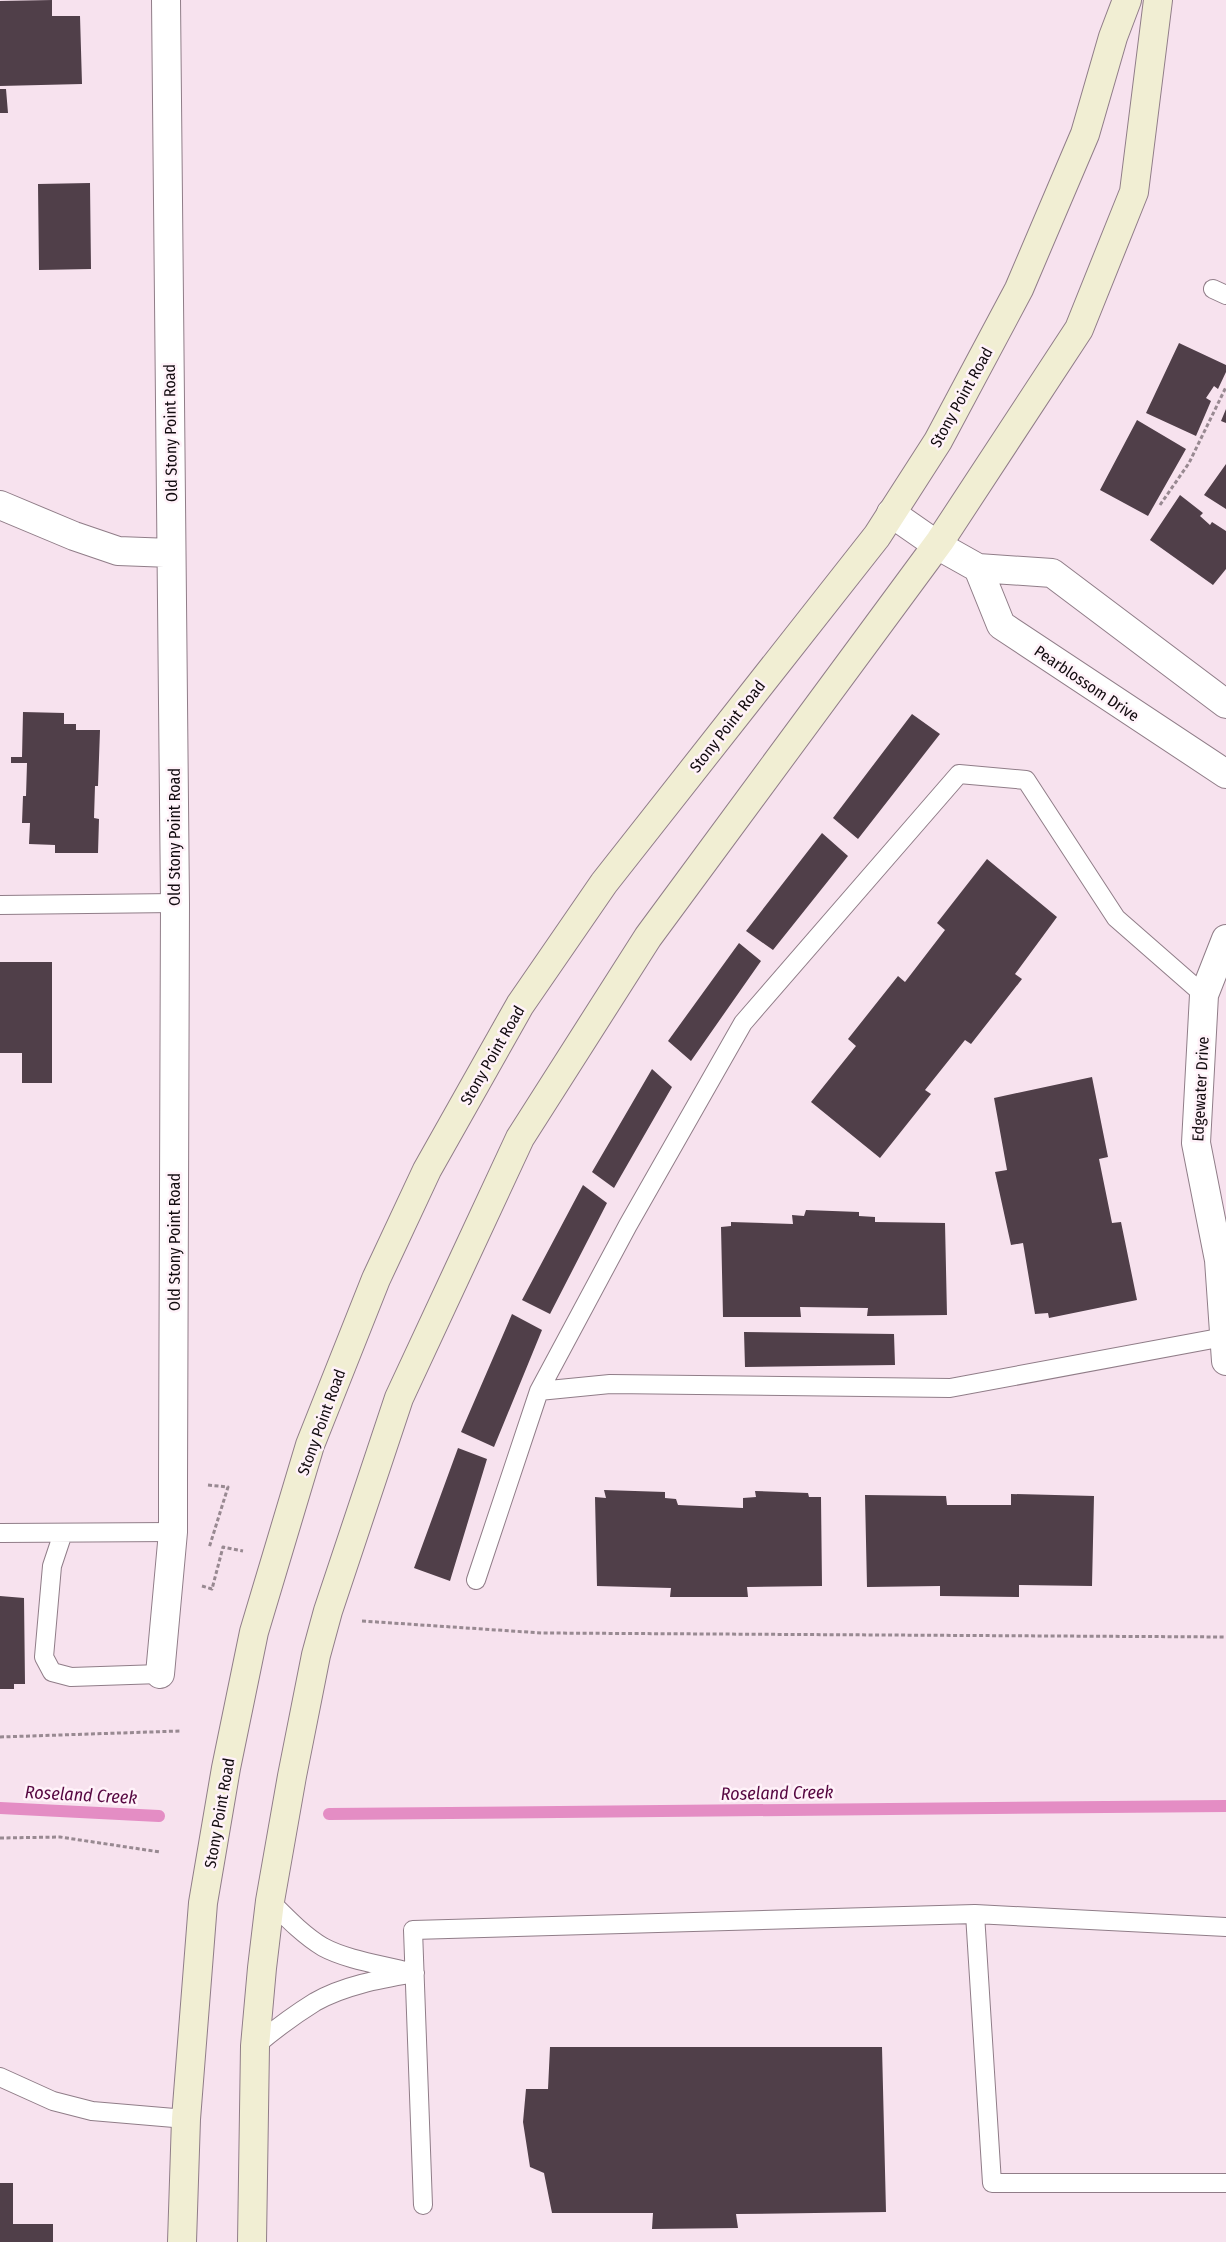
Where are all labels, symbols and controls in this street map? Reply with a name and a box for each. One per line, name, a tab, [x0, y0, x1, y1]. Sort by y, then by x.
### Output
street label: Stony Point Road	[926, 344, 997, 451]
street label: Old Stony Point Road	[160, 364, 181, 502]
street label: Pearblossom Drive	[1031, 641, 1143, 725]
street label: Stony Point Road	[686, 677, 769, 776]
street label: Old Stony Point Road	[165, 768, 184, 906]
street label: Stony Point Road	[456, 1002, 529, 1108]
street label: Edgewater Drive	[1188, 1036, 1213, 1142]
street label: Old Stony Point Road	[165, 1173, 184, 1311]
street label: Stony Point Road	[293, 1367, 349, 1478]
street label: Stony Point Road	[200, 1757, 239, 1870]
water label: Roseland Creek	[24, 1781, 138, 1809]
water label: Roseland Creek	[721, 1781, 834, 1805]

